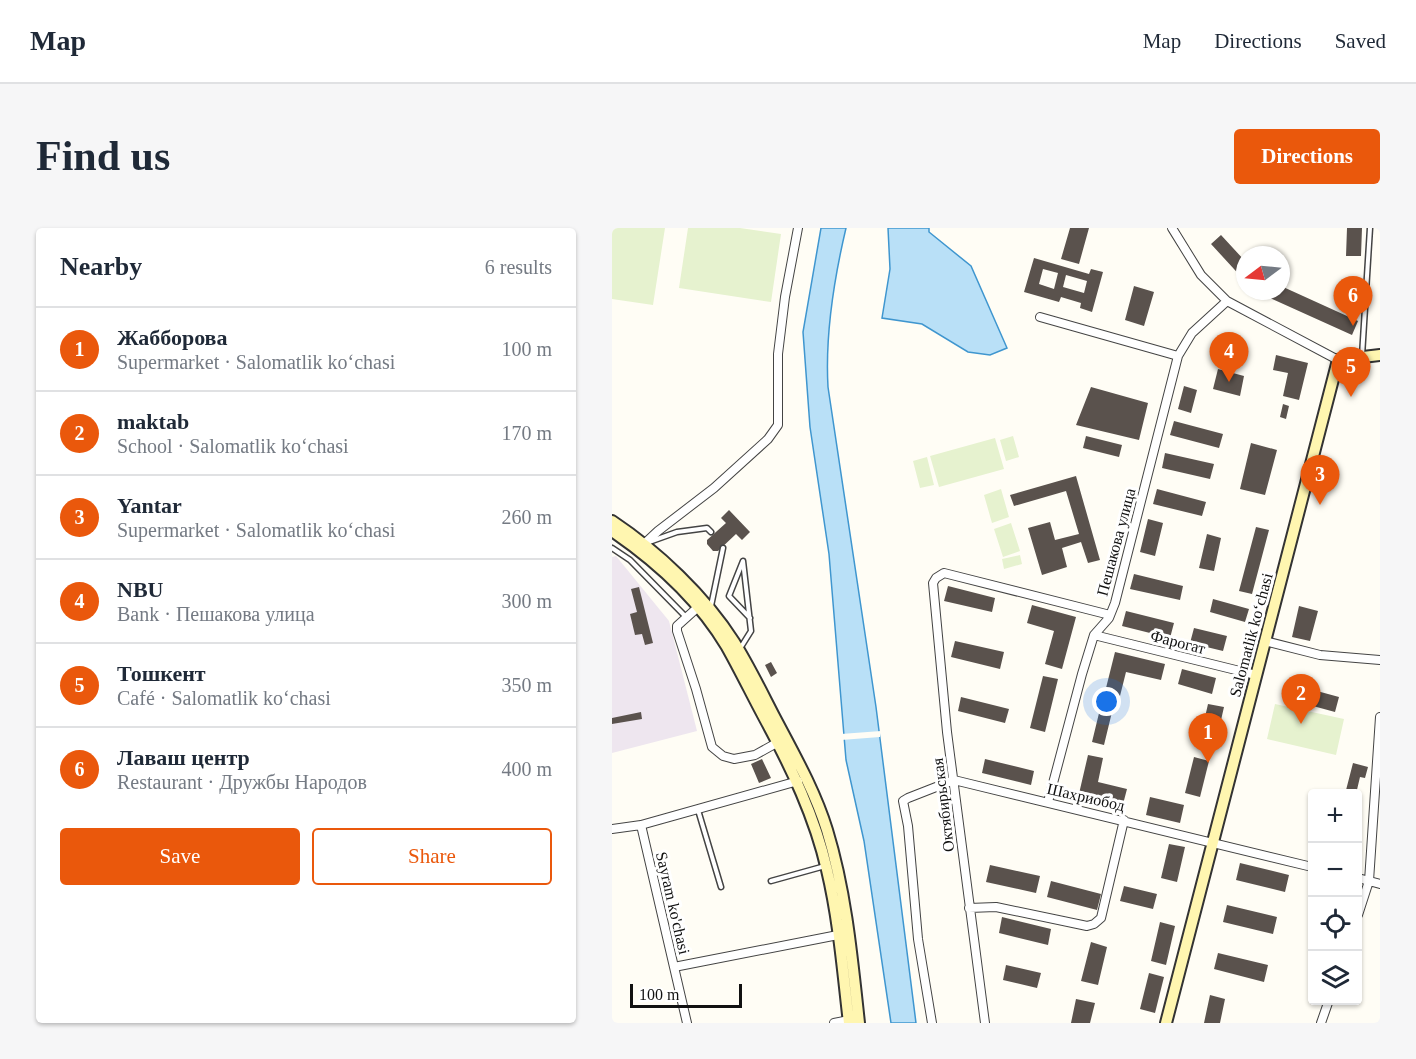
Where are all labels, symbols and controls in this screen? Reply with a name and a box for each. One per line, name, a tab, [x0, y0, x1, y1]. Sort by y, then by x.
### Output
text: Map	[30, 25, 86, 56]
text: Map	[1143, 29, 1181, 53]
text: Directions	[1214, 29, 1302, 53]
text: Saved	[1335, 29, 1386, 53]
button: Directions	[1234, 129, 1380, 184]
text: Find us	[36, 133, 170, 179]
north arrow	[1236, 246, 1290, 300]
text: Nearby	[60, 252, 142, 281]
text: 6 results	[485, 256, 552, 278]
pin: 6	[1334, 276, 1372, 326]
text: Жабборова	[117, 325, 227, 350]
pin: 4	[1210, 332, 1248, 382]
text: 1	[75, 338, 85, 360]
text: 100 m	[501, 338, 552, 360]
pin: 5	[1332, 348, 1370, 397]
text: Supermarket · Salomatlik ko‘chasi	[117, 351, 395, 373]
text: maktab	[117, 409, 189, 434]
text: 2	[75, 422, 85, 444]
text: 170 m	[501, 422, 552, 444]
text: School · Salomatlik ko‘chasi	[117, 435, 349, 457]
pin: 3	[1300, 456, 1340, 505]
street label: Пешакова улица	[1093, 486, 1140, 598]
text: Yantar	[117, 493, 182, 518]
text: 3	[75, 506, 85, 528]
text: 260 m	[501, 506, 552, 528]
text: Supermarket · Salomatlik ko‘chasi	[117, 519, 395, 541]
street label: Salomatlik ko‘chasi	[1226, 571, 1276, 699]
text: NBU	[117, 577, 163, 602]
text: 4	[75, 590, 85, 612]
text: 300 m	[501, 590, 552, 612]
text: Bank · Пешакова улица	[117, 603, 315, 625]
street label: Фарогат	[1149, 627, 1207, 658]
text: Тошкент	[117, 661, 206, 686]
text: 5	[75, 674, 85, 696]
text: 350 m	[501, 674, 552, 696]
pin: 2	[1282, 674, 1320, 724]
text: Café · Salomatlik ko‘chasi	[117, 687, 331, 709]
your location	[1092, 687, 1121, 716]
pin: 1	[1188, 714, 1228, 763]
text: Лаваш центр	[117, 745, 250, 770]
street label: Октябирьская	[929, 756, 958, 853]
text: 6	[75, 758, 85, 780]
text: 400 m	[501, 758, 552, 780]
text: Restaurant · Дружбы Народов	[117, 771, 367, 793]
street label: Шахриобод	[1045, 780, 1127, 815]
map controls	[1308, 789, 1362, 1005]
button: +	[1308, 789, 1362, 843]
button: Save	[60, 828, 300, 885]
button: Share	[312, 828, 552, 885]
button: −	[1308, 843, 1362, 897]
street label: Sayram ko'chasi	[652, 850, 693, 957]
button: locate	[1308, 897, 1362, 951]
button: layers	[1308, 951, 1362, 1005]
scale bar	[630, 981, 742, 1008]
text: 100 m	[639, 986, 679, 1003]

